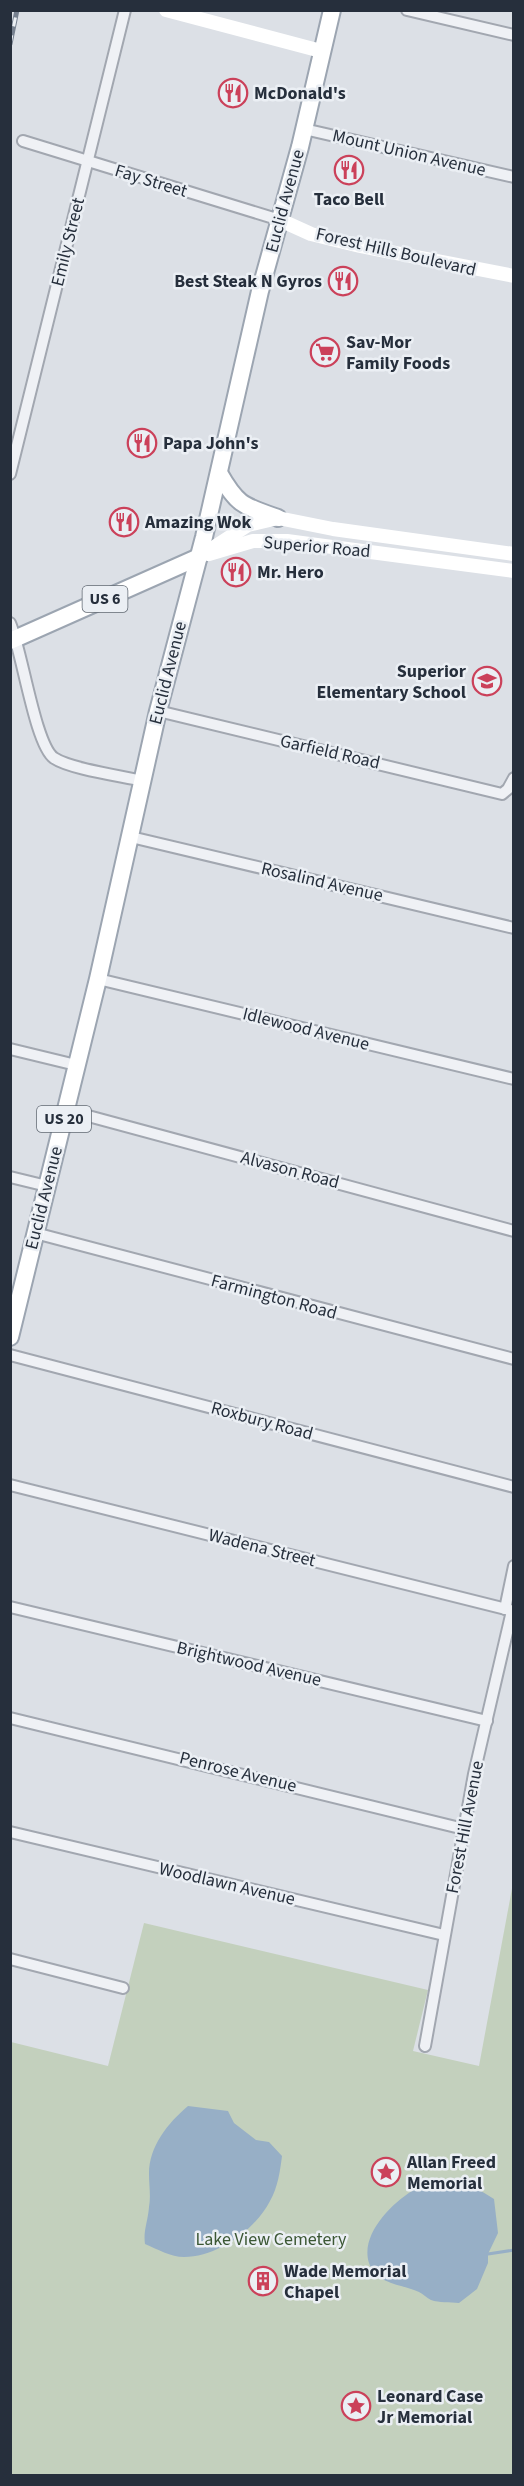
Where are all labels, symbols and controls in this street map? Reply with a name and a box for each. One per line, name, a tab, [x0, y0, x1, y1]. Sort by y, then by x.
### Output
restaurant icon: McDonald's	[217, 77, 249, 109]
place label: McDonald's	[254, 81, 346, 106]
street label: Mount Union Avenue	[330, 123, 488, 183]
street label: Euclid Avenue	[259, 147, 311, 255]
restaurant icon: Taco Bell	[333, 154, 365, 186]
street label: Fay Street	[112, 158, 190, 204]
place label: Taco Bell	[314, 187, 384, 212]
street label: Emily Street	[45, 195, 91, 289]
street label: Forest Hills Boulevard	[313, 221, 479, 283]
restaurant icon: Best Steak N Gyros	[327, 265, 359, 297]
place label: Best Steak N Gyros	[174, 269, 322, 294]
place label: Sav-Mor Family Foods	[346, 330, 450, 376]
supermarket icon: Sav-Mor Family Foods	[309, 336, 341, 368]
restaurant icon: Papa John's	[126, 427, 158, 459]
place label: Papa John's	[163, 431, 259, 456]
restaurant icon: Amazing Wok	[108, 506, 140, 538]
place label: Amazing Wok	[144, 510, 252, 535]
street label: Superior Road	[262, 530, 372, 564]
restaurant icon: Mr. Hero	[220, 556, 252, 588]
place label: Mr. Hero	[257, 560, 324, 585]
road number: US 6	[82, 586, 128, 612]
street label: Euclid Avenue	[143, 619, 193, 727]
place label: Superior Elementary School	[316, 659, 467, 705]
school or university icon: Superior Elementary School	[471, 665, 503, 697]
street label: Garfield Road	[278, 728, 382, 776]
street label: Rosalind Avenue	[259, 856, 385, 908]
street label: Idlewood Avenue	[240, 1001, 372, 1057]
road number: US 20	[37, 1106, 91, 1132]
street label: Euclid Avenue	[19, 1144, 69, 1252]
street label: Alvason Road	[238, 1145, 342, 1195]
street label: Farmington Road	[208, 1268, 340, 1326]
street label: Roxbury Road	[208, 1395, 316, 1447]
street label: Wadena Street	[206, 1523, 318, 1573]
street label: Brightwood Avenue	[174, 1635, 324, 1693]
street label: Penrose Avenue	[177, 1745, 299, 1799]
street label: Forest Hill Avenue	[440, 1758, 490, 1895]
street label: Woodlawn Avenue	[156, 1856, 298, 1912]
place label: Allan Freed Memorial	[406, 2150, 496, 2196]
place icon: Allan Freed Memorial	[370, 2156, 402, 2188]
park label: Lake View Cemetery	[196, 2227, 347, 2252]
place label: Wade Memorial Chapel	[284, 2259, 406, 2305]
building icon: Wade Memorial Chapel	[247, 2265, 279, 2297]
place label: Leonard Case Jr Memorial	[377, 2384, 483, 2430]
place icon: Leonard Case Jr Memorial	[340, 2390, 372, 2422]

